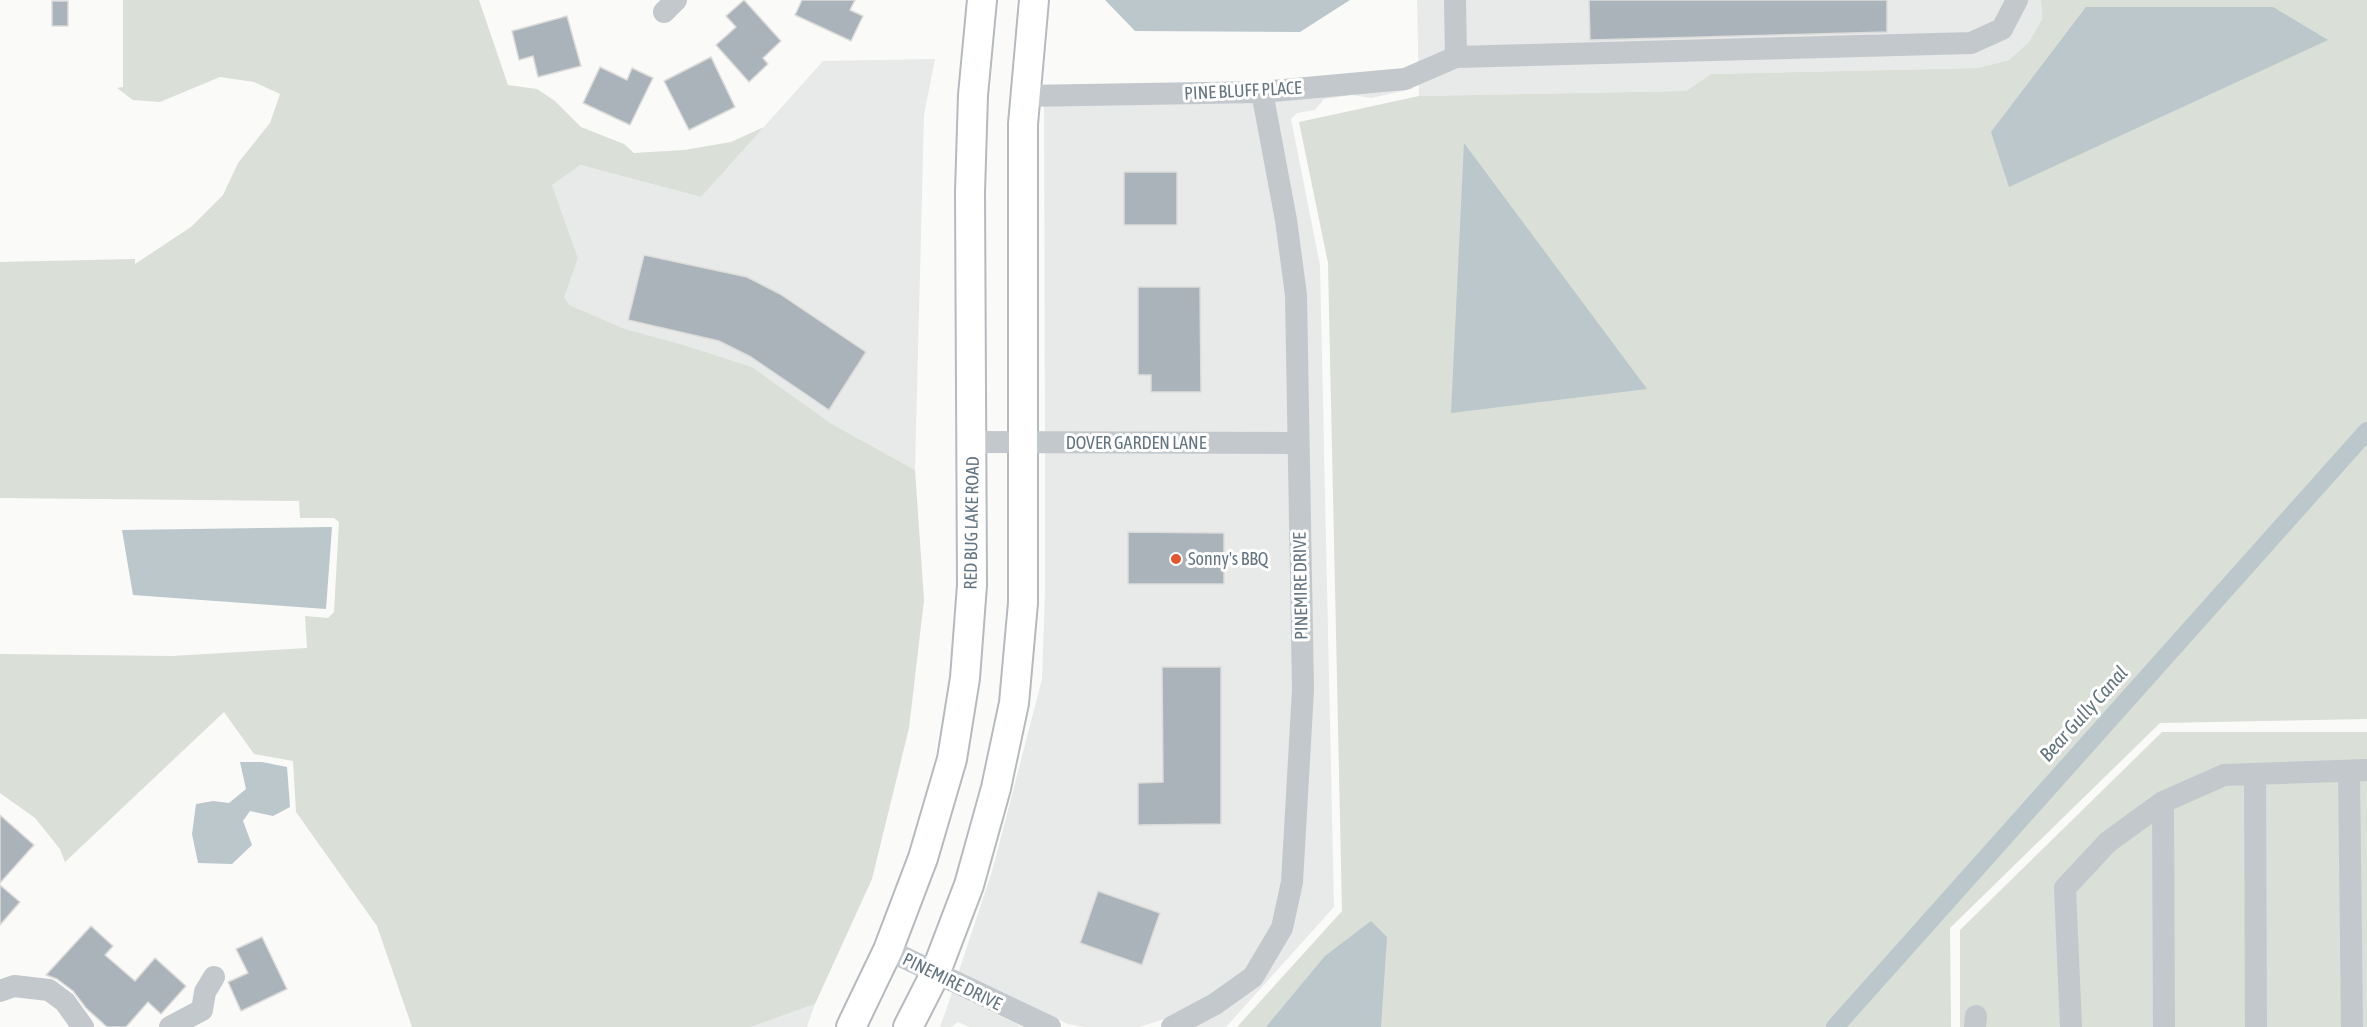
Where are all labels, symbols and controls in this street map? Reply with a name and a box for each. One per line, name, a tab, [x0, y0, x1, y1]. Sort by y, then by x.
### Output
street label: PINE BLUFF PLACE	[1184, 77, 1302, 105]
street label: DOVER GARDEN LANE	[1066, 432, 1206, 454]
street label: RED BUG LAKE ROAD	[960, 456, 984, 590]
street label: PINEMIRE DRIVE	[1289, 532, 1313, 640]
place label: Sonny's BBQ	[1188, 548, 1268, 570]
marker: Sonny's BBQ	[1169, 552, 1183, 566]
water label: Bear Gully Canal	[2035, 661, 2133, 767]
street label: PINEMIRE DRIVE	[899, 949, 1005, 1015]

